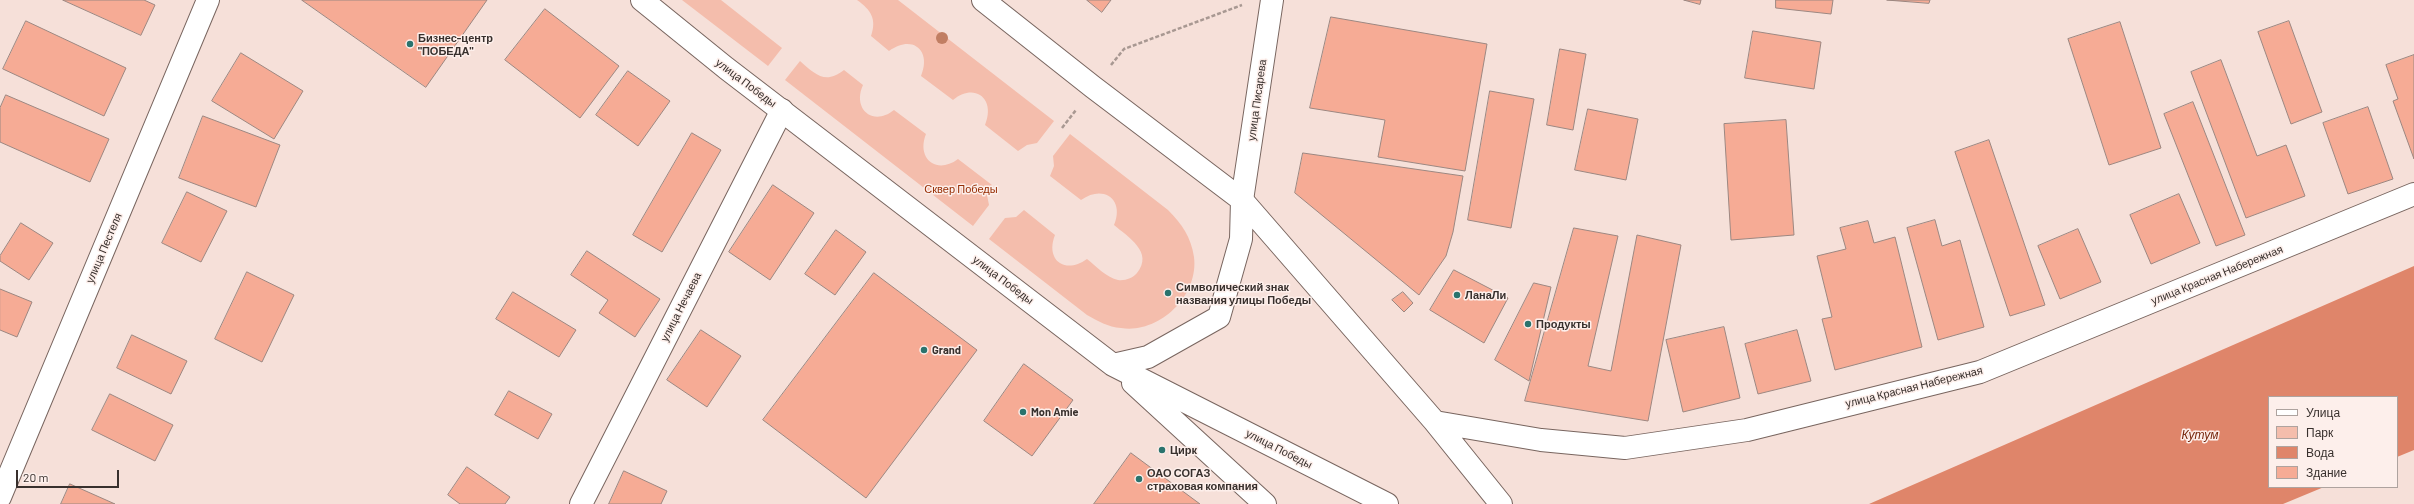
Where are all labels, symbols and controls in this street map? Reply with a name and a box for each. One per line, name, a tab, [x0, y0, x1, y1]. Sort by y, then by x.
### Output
place label: Бизнес-центр "ПОБЕДА"	[418, 31, 493, 57]
marker: Бизнес-центр "ПОБЕДА"	[405, 39, 415, 49]
street label: улица Победы	[713, 56, 779, 110]
street label: улица Писарева	[1245, 58, 1269, 142]
park label: Сквер Победы	[924, 182, 998, 196]
street label: улица Пестеля	[83, 211, 125, 285]
street label: улица Красная Набережная	[2149, 242, 2285, 308]
street label: улица Победы	[970, 253, 1036, 307]
street label: улица Нечаева	[658, 270, 704, 344]
place label: Символический знак названия улицы Победы	[1176, 280, 1311, 306]
marker: Символический знак названия улицы Победы	[1163, 288, 1173, 298]
place label: ЛанаЛи	[1465, 288, 1506, 302]
marker: ЛанаЛи	[1452, 290, 1462, 300]
place label: Продукты	[1536, 317, 1591, 331]
marker: Продукты	[1523, 319, 1533, 329]
place label: Grand	[932, 343, 961, 357]
marker: Grand	[919, 345, 929, 355]
street label: улица Красная Набережная	[1844, 364, 1984, 410]
legend	[2268, 396, 2398, 488]
place label: Mon Amie	[1031, 405, 1079, 419]
text: Улица	[2306, 405, 2340, 419]
marker: Mon Amie	[1018, 407, 1028, 417]
text: Парк	[2306, 425, 2333, 439]
street label: улица Победы	[1244, 427, 1314, 471]
water label: Кутум	[2182, 428, 2218, 442]
place label: Цирк	[1170, 443, 1197, 457]
marker: Цирк	[1157, 445, 1167, 455]
text: Вода	[2306, 445, 2334, 459]
scale bar	[18, 462, 121, 488]
text: Здание	[2306, 465, 2347, 479]
place label: ОАО СОГАЗ страховая компания	[1147, 466, 1258, 492]
text: 20 m	[23, 470, 49, 484]
marker: ОАО СОГАЗ страховая компания	[1134, 474, 1144, 484]

